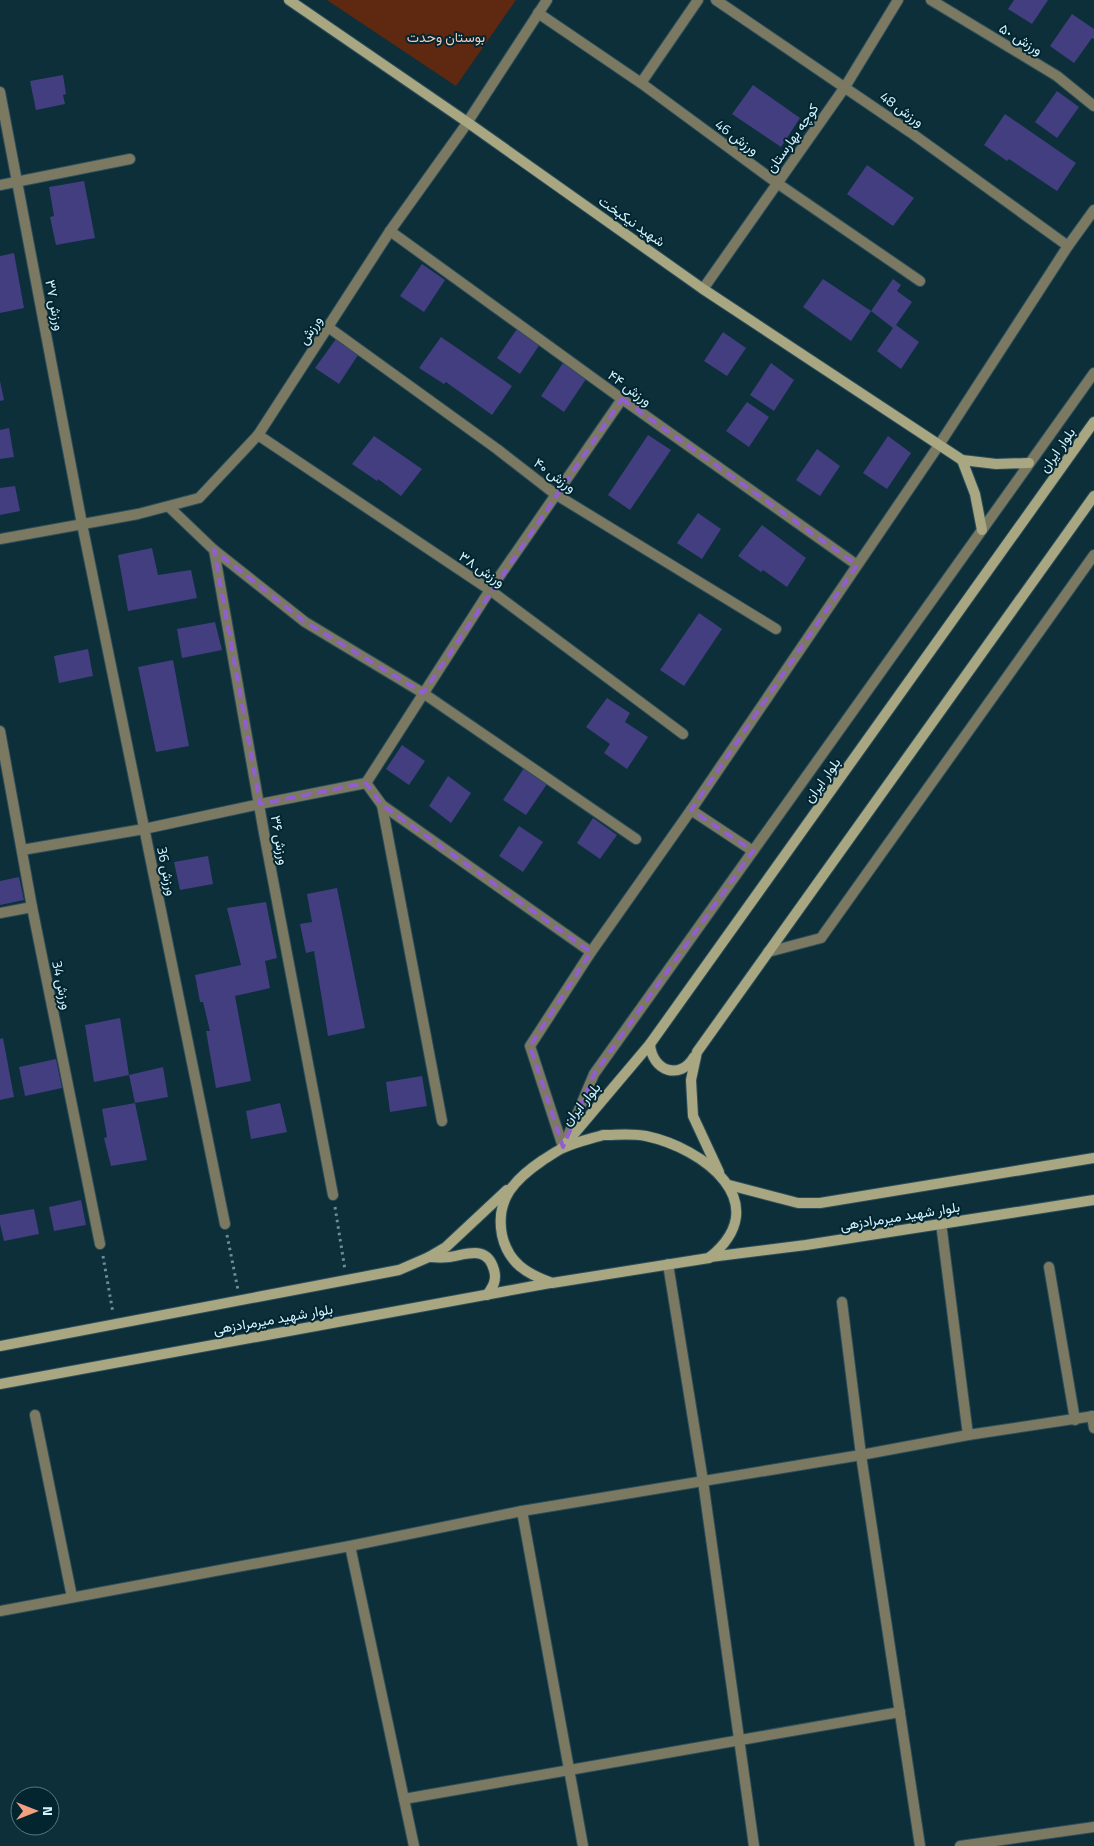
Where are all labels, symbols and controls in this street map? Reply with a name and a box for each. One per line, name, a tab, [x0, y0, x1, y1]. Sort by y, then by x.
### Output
street label: ورزش ۵٠	[995, 17, 1047, 60]
park label: بوستان وحدت	[407, 26, 485, 47]
street label: ورزش 48	[876, 86, 929, 131]
street label: کوچه بهارستان	[760, 99, 823, 177]
street label: ورزش 46	[711, 113, 764, 160]
street label: شهید نیکبخت	[595, 190, 670, 251]
street label: ورزش ۳۷	[40, 278, 71, 332]
street label: ورزش	[292, 311, 327, 348]
street label: ورزش ۴۴	[604, 364, 657, 411]
street label: بلوار ایران	[1033, 423, 1080, 477]
street label: ورزش ۴۰	[530, 452, 581, 497]
street label: ورزش ۳۸	[455, 545, 510, 592]
street label: بلوار ایران	[798, 753, 845, 807]
street label: ورزش ۳۶	[266, 813, 295, 866]
street label: ورزش 36	[152, 844, 183, 897]
street label: ورزش 34	[47, 958, 78, 1011]
street label: بلوار ایران	[556, 1077, 605, 1130]
street label: بلوار شهید میرمرادزهی	[838, 1196, 961, 1235]
street label: بلوار شهید میرمرادزهی	[211, 1298, 334, 1339]
north arrow	[10, 1786, 60, 1836]
text: N	[38, 1806, 59, 1816]

